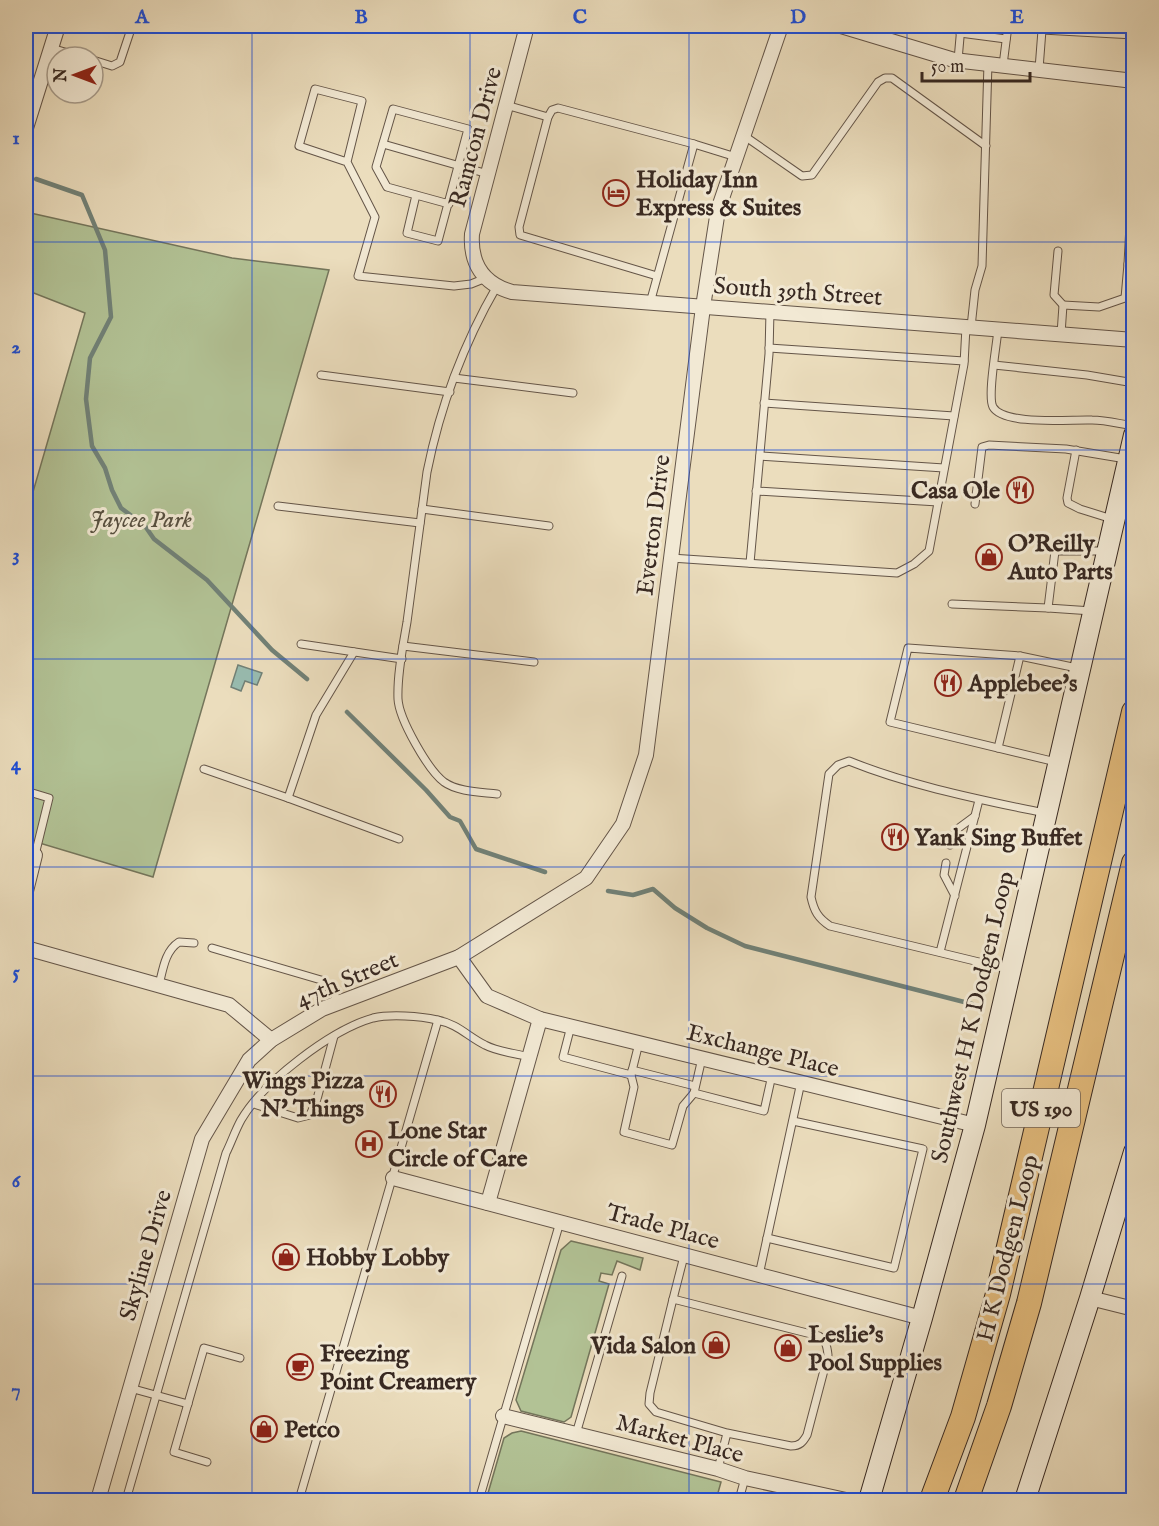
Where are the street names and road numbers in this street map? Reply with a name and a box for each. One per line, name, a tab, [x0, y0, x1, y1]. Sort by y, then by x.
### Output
street label: Ramcon Drive	[443, 64, 510, 211]
street label: South 39th Street	[712, 271, 883, 314]
street label: Everton Drive	[630, 453, 679, 597]
street label: Southwest H K Dodgen Loop	[925, 868, 1022, 1166]
street label: 47th Street	[292, 945, 403, 1016]
street label: Exchange Place	[683, 1018, 842, 1085]
road number: US 190	[1002, 1089, 1080, 1127]
street label: H K Dodgen Loop	[970, 1152, 1047, 1345]
street label: Skyline Drive	[113, 1186, 180, 1324]
street label: Trade Place	[603, 1197, 723, 1257]
street label: Market Place	[612, 1408, 747, 1471]

